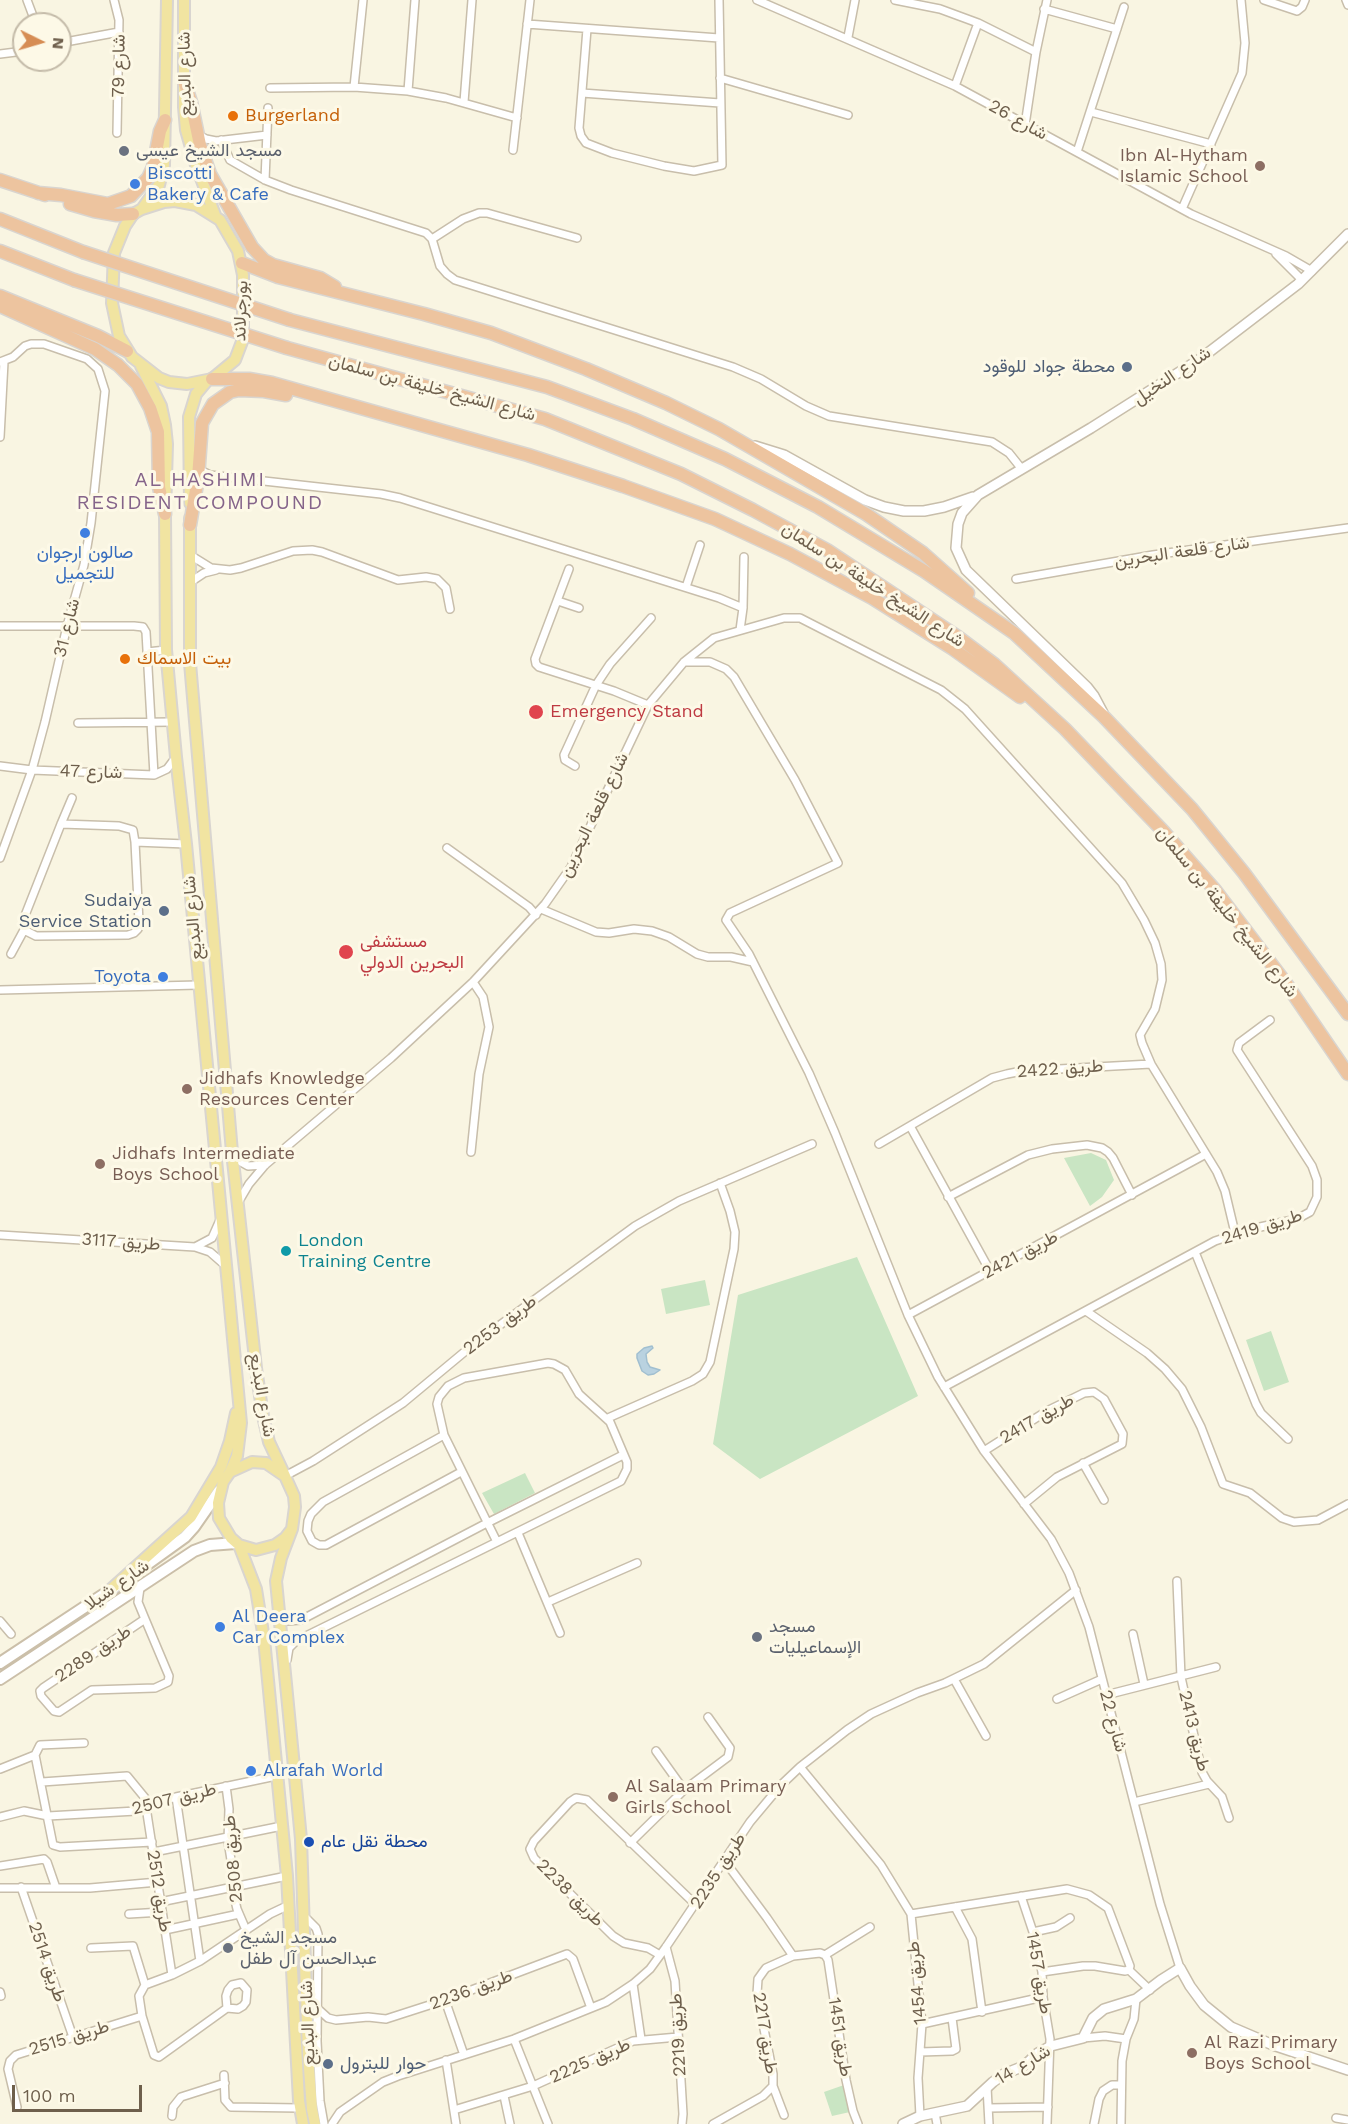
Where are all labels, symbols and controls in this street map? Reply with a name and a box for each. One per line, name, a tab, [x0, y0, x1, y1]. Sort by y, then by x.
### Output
north arrow	[12, 12, 72, 72]
street label: شارع البديع	[173, 31, 197, 117]
street label: شارع 79	[108, 34, 130, 98]
text: N	[48, 37, 68, 50]
street label: شارع 26	[985, 95, 1051, 145]
place label: Burgerland	[245, 105, 340, 127]
marker: Burgerland	[226, 109, 240, 123]
place label: مسجد الشيخ عيسى	[136, 140, 282, 162]
marker: مسجد الشيخ عيسى	[117, 144, 131, 158]
place label: Ibn Al-Hytham Islamic School	[1120, 145, 1248, 188]
marker: Ibn Al-Hytham Islamic School	[1253, 159, 1267, 173]
place label: Biscotti Bakery & Cafe	[147, 163, 269, 206]
marker: Biscotti Bakery & Cafe	[128, 177, 142, 191]
street label: بورجرلاند	[229, 280, 253, 342]
street label: شارع النخيل	[1129, 342, 1215, 410]
street label: شارع الشيخ خليفة بن سلمان	[326, 350, 538, 426]
place label: محطة جواد للوقود	[983, 356, 1115, 378]
marker: محطة جواد للوقود	[1120, 360, 1134, 374]
district label: AL HASHIMI RESIDENT COMPOUND	[76, 468, 324, 515]
street label: شارع الشيخ خليفة بن سلمان	[778, 518, 968, 652]
marker: صالون ارجوان للتجميل	[78, 526, 92, 540]
street label: شارع قلعة البحرين	[1113, 532, 1251, 572]
place label: صالون ارجوان للتجميل	[37, 542, 133, 584]
street label: شارع 31	[49, 596, 85, 660]
place label: بيت الاسماك	[137, 648, 231, 670]
marker: بيت الاسماك	[118, 652, 132, 666]
place label: Emergency Stand	[550, 701, 704, 723]
marker: Emergency Stand	[527, 703, 545, 721]
street label: شارع قلعة البحرين	[554, 749, 634, 881]
street label: شارع 47	[59, 760, 123, 784]
street label: شارع الشيخ خليفة بن سلمان	[1152, 822, 1302, 1002]
street label: شارع البديع	[179, 875, 207, 961]
place label: Sudaiya Service Station	[19, 890, 152, 932]
marker: Sudaiya Service Station	[157, 904, 171, 918]
place label: مستشفى البحرين الدولي	[360, 931, 464, 974]
marker: مستشفى البحرين الدولي	[337, 943, 355, 961]
place label: Toyota	[94, 966, 151, 988]
marker: Toyota	[156, 970, 170, 984]
street label: طريق 2422	[1016, 1055, 1104, 1083]
place label: Jidhafs Knowledge Resources Center	[199, 1068, 365, 1110]
marker: Jidhafs Knowledge Resources Center	[180, 1082, 194, 1096]
place label: Jidhafs Intermediate Boys School	[112, 1143, 295, 1186]
marker: Jidhafs Intermediate Boys School	[93, 1157, 107, 1171]
street label: طريق 2419	[1219, 1205, 1305, 1249]
street label: طريق 2421	[978, 1226, 1062, 1284]
street label: طريق 3117	[81, 1228, 161, 1256]
place label: London Training Centre	[298, 1230, 431, 1272]
marker: London Training Centre	[279, 1244, 293, 1258]
street label: طريق 2253	[459, 1290, 541, 1360]
street label: شارع البديع	[244, 1351, 280, 1439]
street label: طريق 2417	[996, 1389, 1078, 1449]
street label: شارع شيلا	[81, 1555, 153, 1615]
place label: Al Deera Car Complex	[232, 1606, 345, 1648]
place label: مسجد الإسماعيليات	[769, 1616, 861, 1658]
marker: Al Deera Car Complex	[213, 1620, 227, 1634]
street label: طريق 2289	[51, 1621, 135, 1687]
marker: مسجد الإسماعيليات	[750, 1630, 764, 1644]
street label: شارع 22	[1094, 1688, 1132, 1754]
street label: طريق 2413	[1174, 1688, 1214, 1774]
place label: Alrafah World	[263, 1760, 383, 1782]
marker: Alrafah World	[244, 1764, 258, 1778]
place label: Al Salaam Primary Girls School	[625, 1776, 786, 1818]
street label: طريق 2507	[130, 1778, 218, 1820]
marker: Al Salaam Primary Girls School	[606, 1790, 620, 1804]
street label: طريق 2508	[218, 1814, 248, 1904]
street label: طريق 2235	[685, 1829, 751, 1913]
place label: محطة نقل عام	[321, 1831, 428, 1853]
marker: محطة نقل عام	[302, 1835, 316, 1849]
street label: طريق 2512	[142, 1848, 176, 1934]
street label: طريق 2238	[532, 1855, 608, 1931]
street label: طريق 2514	[23, 1919, 71, 2005]
place label: مسجد الشيخ عبدالحسن آل طفل	[240, 1927, 377, 1970]
street label: طريق 1457	[1021, 1930, 1057, 2016]
street label: طريق 1454	[903, 1940, 931, 2026]
marker: مسجد الشيخ عبدالحسن آل طفل	[221, 1941, 235, 1955]
street label: طريق 2236	[427, 1965, 515, 2015]
street label: شارع البديع	[296, 1980, 320, 2066]
street label: طريق 2217	[748, 1991, 782, 2075]
street label: طريق 2219	[665, 1993, 691, 2077]
street label: طريق 1451	[823, 1996, 857, 2078]
street label: طريق 2515	[26, 2016, 112, 2060]
place label: Al Razi Primary Boys School	[1204, 2032, 1337, 2074]
street label: طريق 2225	[546, 2034, 634, 2088]
street label: شارع 14	[992, 2040, 1054, 2090]
marker: Al Razi Primary Boys School	[1185, 2046, 1199, 2060]
place label: حوار للبترول	[340, 2053, 426, 2075]
marker: حوار للبترول	[321, 2057, 335, 2071]
scale bar	[15, 2073, 146, 2111]
text: 100 m	[23, 2085, 76, 2106]

